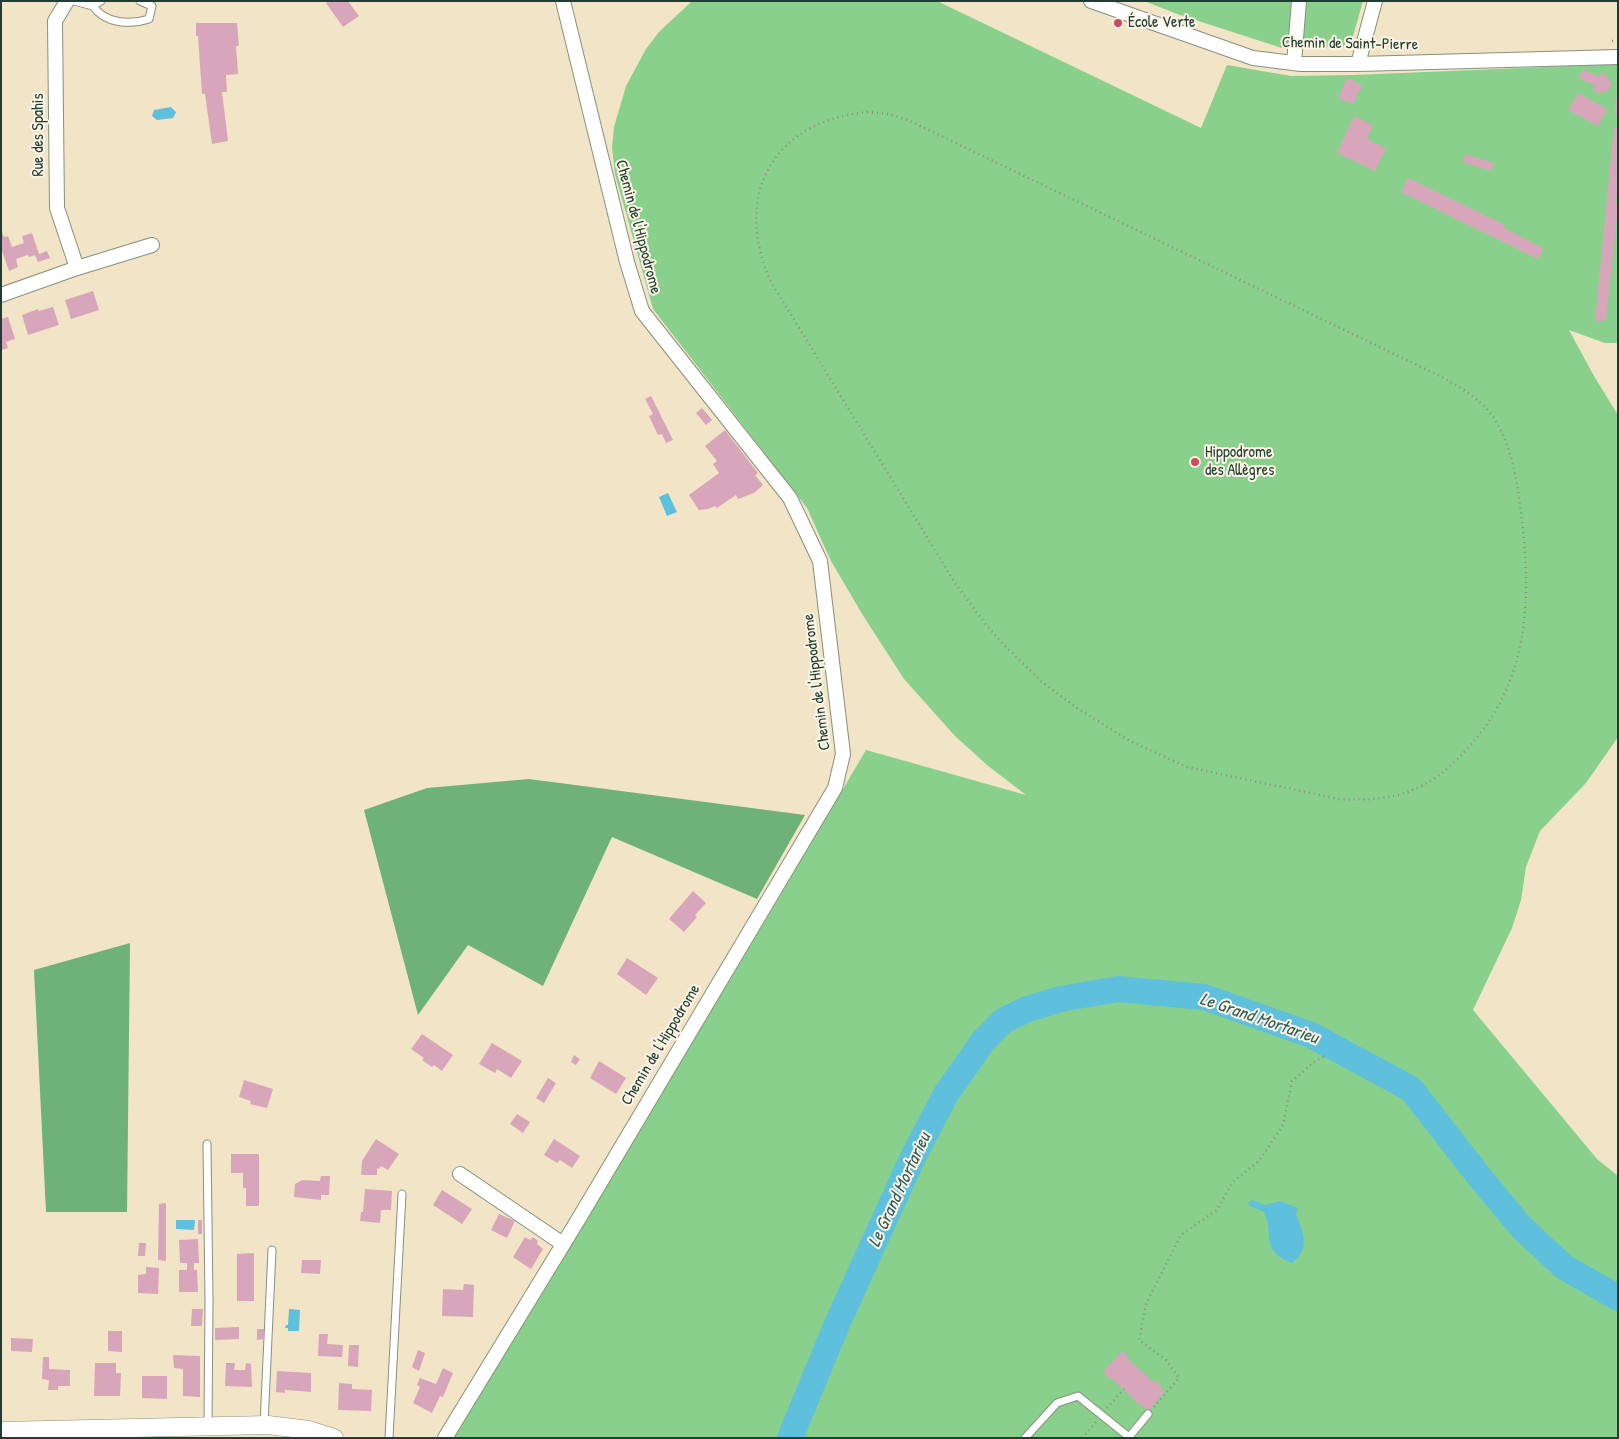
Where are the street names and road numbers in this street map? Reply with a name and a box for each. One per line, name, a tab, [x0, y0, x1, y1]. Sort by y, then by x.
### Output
street label: Chemin de Saint-Pierre	[1282, 33, 1418, 55]
street label: Rue des Spahis	[29, 93, 49, 177]
street label: Chemin de l'Hippodrome	[611, 158, 665, 296]
street label: Chemin de l'Hippodrome	[799, 612, 835, 752]
street label: Chemin de l'Hippodrome	[617, 981, 705, 1109]

